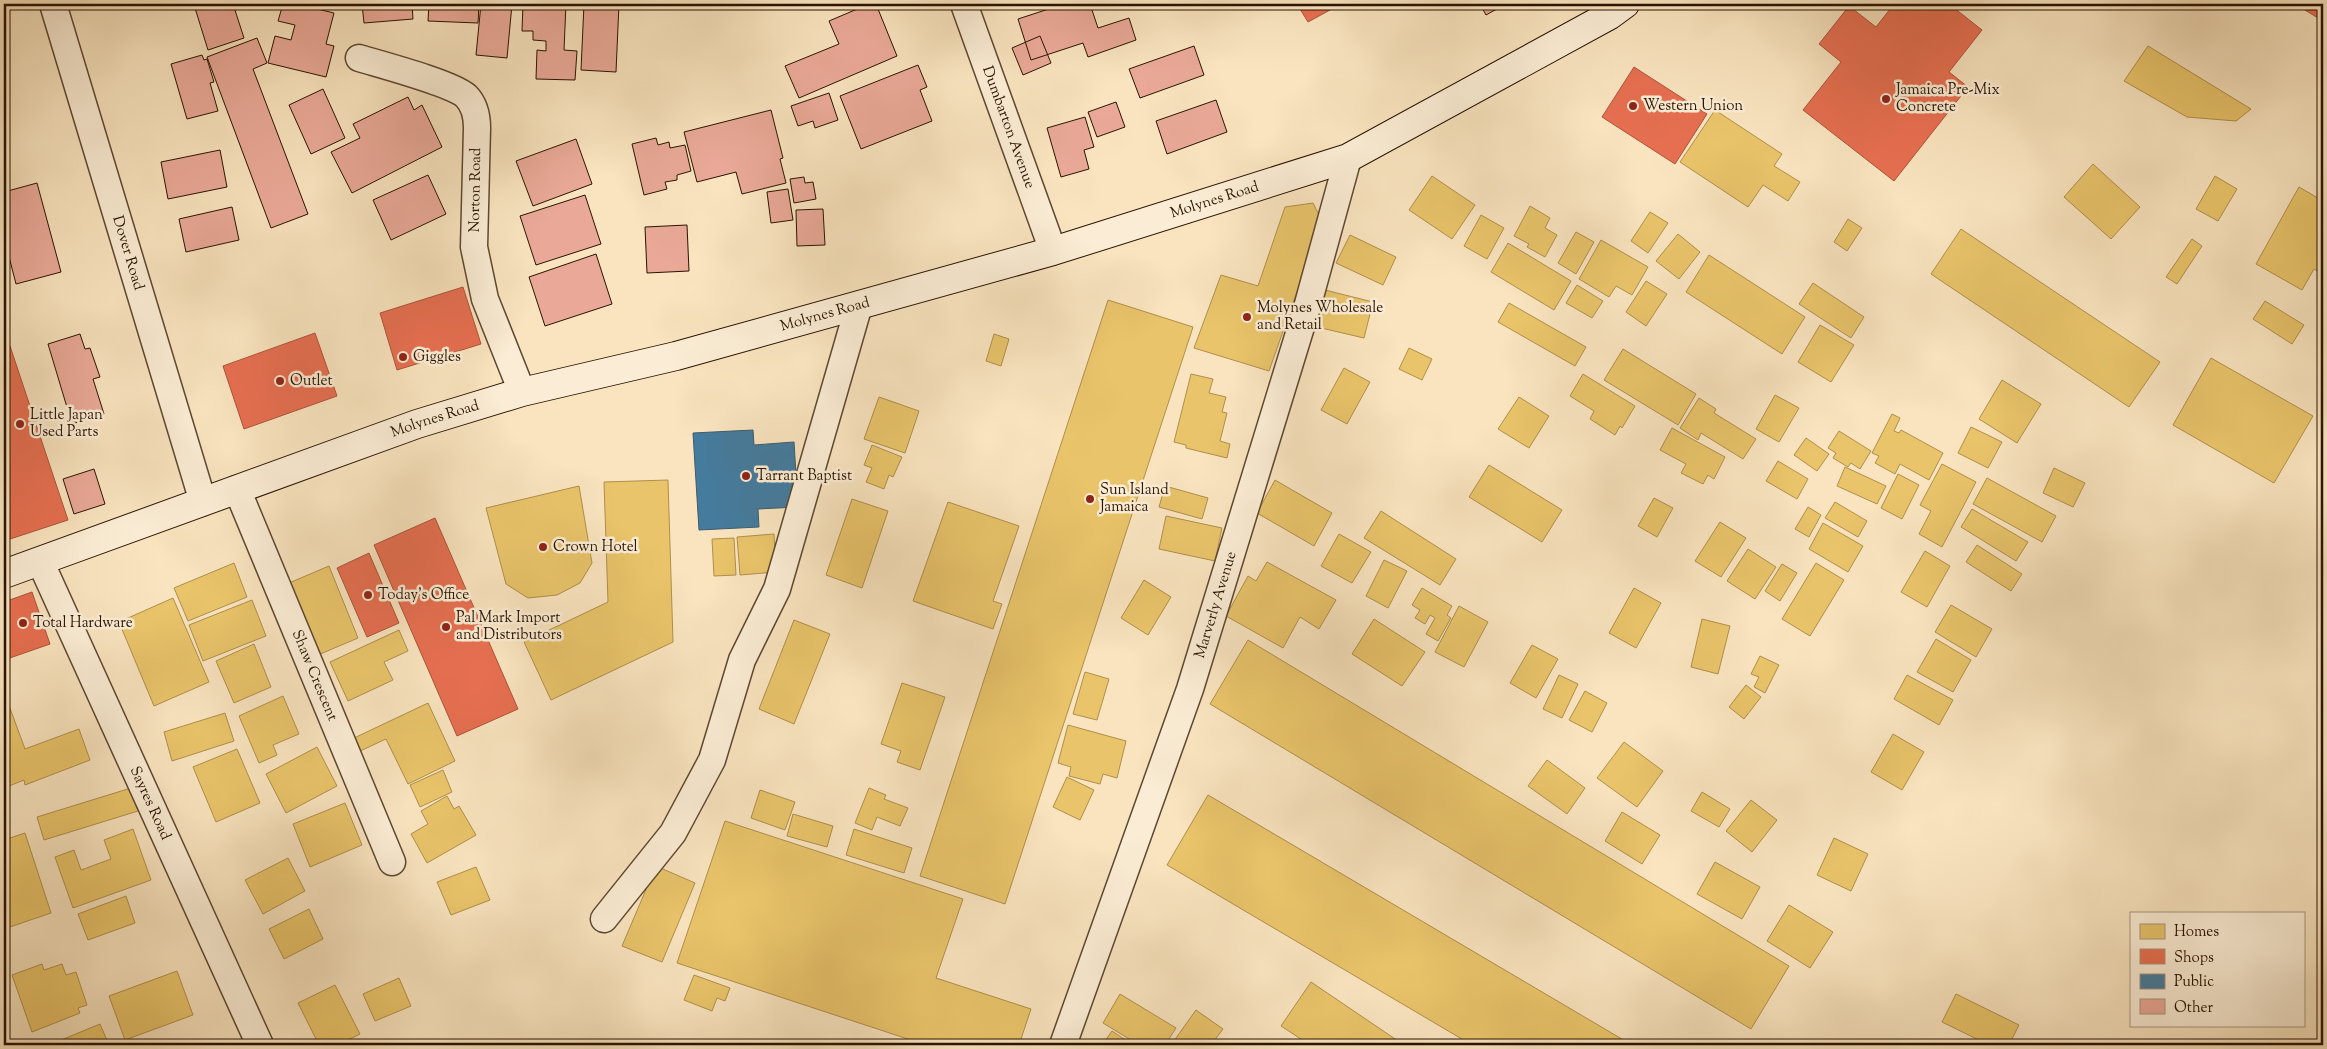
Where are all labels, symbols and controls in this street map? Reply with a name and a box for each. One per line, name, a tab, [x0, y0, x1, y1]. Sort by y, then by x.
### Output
street label: Dumbarton Avenue	[977, 63, 1040, 191]
place label: Jamaica Pre-Mix Concrete	[1895, 80, 2000, 118]
marker: Jamaica Pre-Mix Concrete	[1880, 93, 1892, 105]
place label: Western Union	[1643, 96, 1743, 117]
marker: Western Union	[1627, 100, 1639, 112]
street label: Norton Road	[465, 147, 487, 233]
street label: Molynes Road	[1168, 176, 1262, 224]
street label: Dover Road	[107, 213, 149, 293]
street label: Molynes Road	[778, 292, 873, 337]
place label: Molynes Wholesale and Retail	[1257, 298, 1383, 336]
marker: Molynes Wholesale and Retail	[1241, 311, 1253, 323]
place label: Giggles	[413, 347, 461, 368]
marker: Giggles	[397, 351, 409, 363]
place label: Outlet	[290, 371, 333, 392]
marker: Outlet	[274, 375, 286, 387]
street label: Molynes Road	[388, 395, 482, 443]
place label: Little Japan Used Parts	[30, 405, 103, 443]
marker: Little Japan Used Parts	[14, 418, 26, 430]
place label: Tarrant Baptist	[756, 466, 852, 487]
marker: Tarrant Baptist	[740, 470, 752, 482]
place label: Sun Island Jamaica	[1099, 480, 1169, 518]
marker: Sun Island Jamaica	[1084, 493, 1096, 505]
place label: Crown Hotel	[553, 537, 638, 558]
marker: Crown Hotel	[537, 541, 549, 553]
street label: Marverly Avenue	[1189, 549, 1242, 661]
place label: Today's Office	[378, 585, 469, 606]
marker: Today's Office	[362, 589, 374, 601]
place label: Pal Mark Import and Distributors	[456, 608, 562, 646]
place label: Total Hardware	[33, 613, 133, 634]
marker: Total Hardware	[17, 617, 29, 629]
marker: Pal Mark Import and Distributors	[440, 621, 452, 633]
street label: Shaw Crescent	[286, 627, 343, 724]
street label: Sayres Road	[124, 763, 176, 844]
legend	[2130, 912, 2304, 1026]
text: Homes	[2174, 922, 2219, 943]
text: Shops	[2174, 948, 2214, 969]
text: Public	[2174, 972, 2214, 993]
text: Other	[2174, 998, 2214, 1019]

